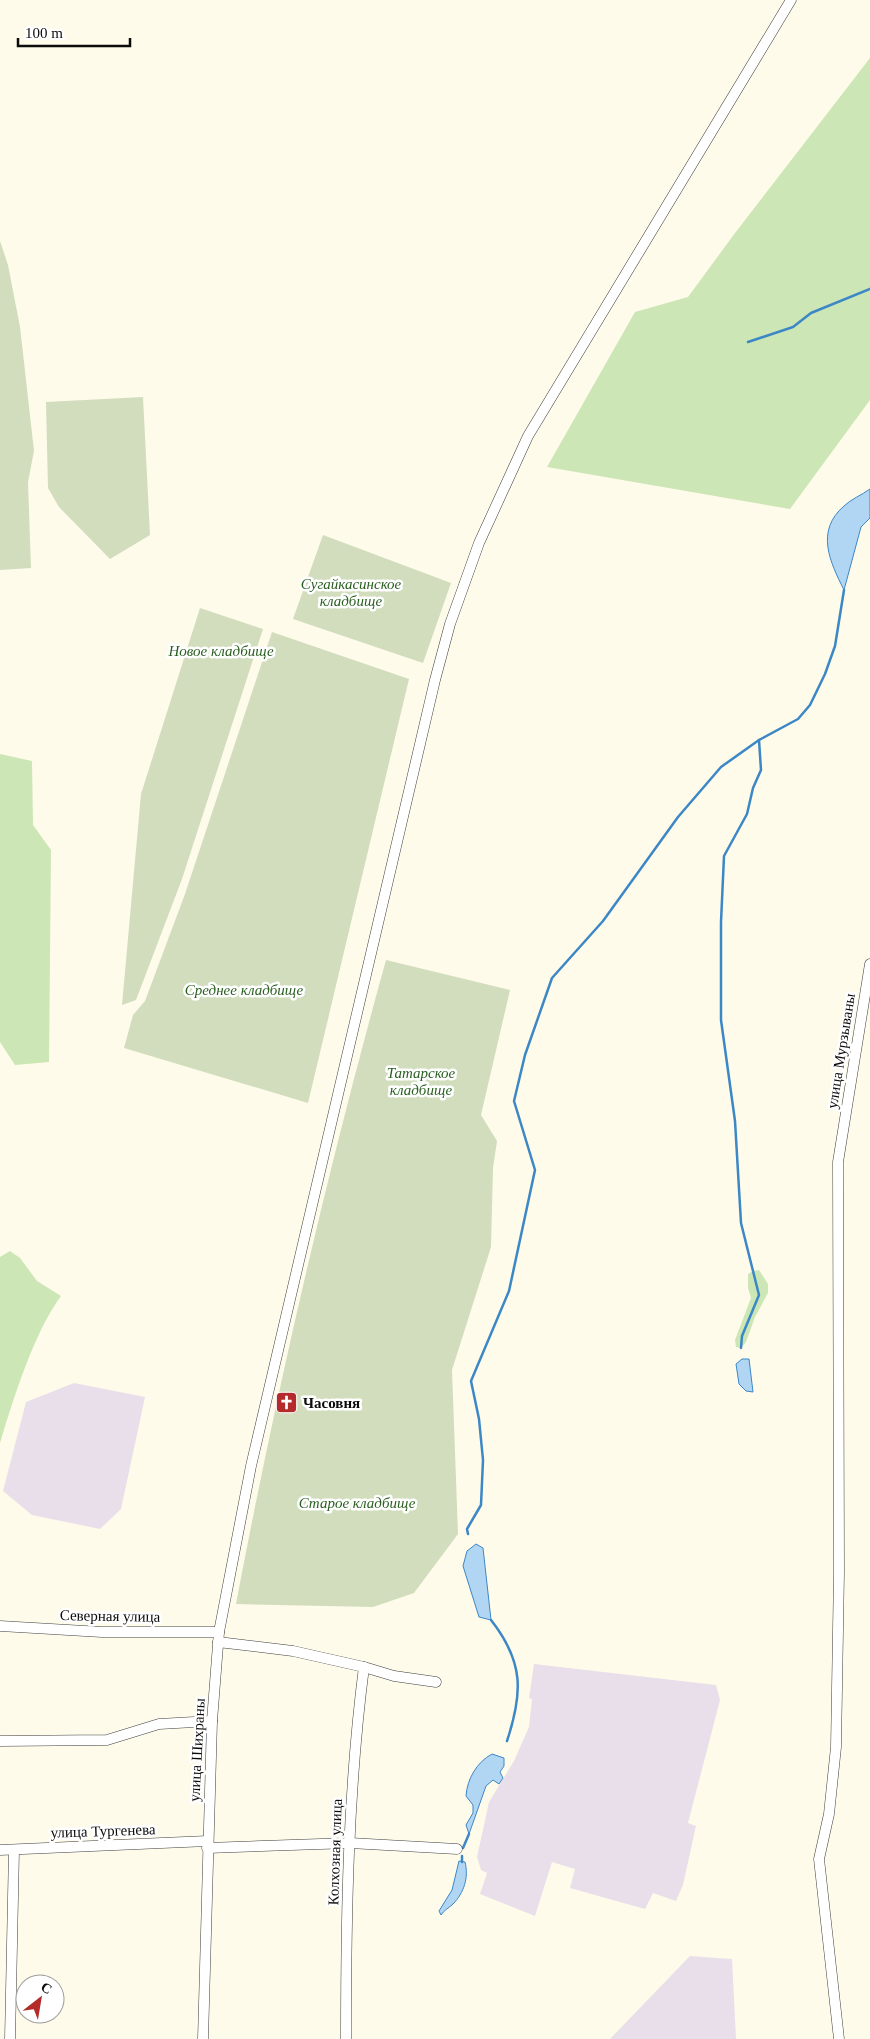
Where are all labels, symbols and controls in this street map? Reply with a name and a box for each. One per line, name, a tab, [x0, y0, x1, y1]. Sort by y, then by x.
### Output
scale bar	[18, 15, 130, 47]
text: 100 m	[25, 25, 63, 41]
park label: Сугайкасинское кладбище	[301, 576, 402, 609]
park label: Новое кладбище	[167, 643, 274, 659]
park label: Среднее кладбище	[185, 982, 304, 998]
street label: улица Мурзываны	[824, 992, 858, 1110]
park label: Татарское кладбище	[387, 1065, 456, 1098]
church icon: Часовня	[275, 1391, 299, 1415]
place label: Часовня	[303, 1395, 360, 1411]
park label: Старое кладбище	[299, 1495, 416, 1511]
street label: Северная улица	[60, 1607, 161, 1625]
street label: улица Шихраны	[186, 1698, 208, 1802]
street label: Колхозная улица	[325, 1798, 345, 1906]
street label: улица Тургенева	[50, 1821, 156, 1841]
north arrow	[15, 1974, 65, 2024]
text: С	[38, 1979, 55, 1997]

